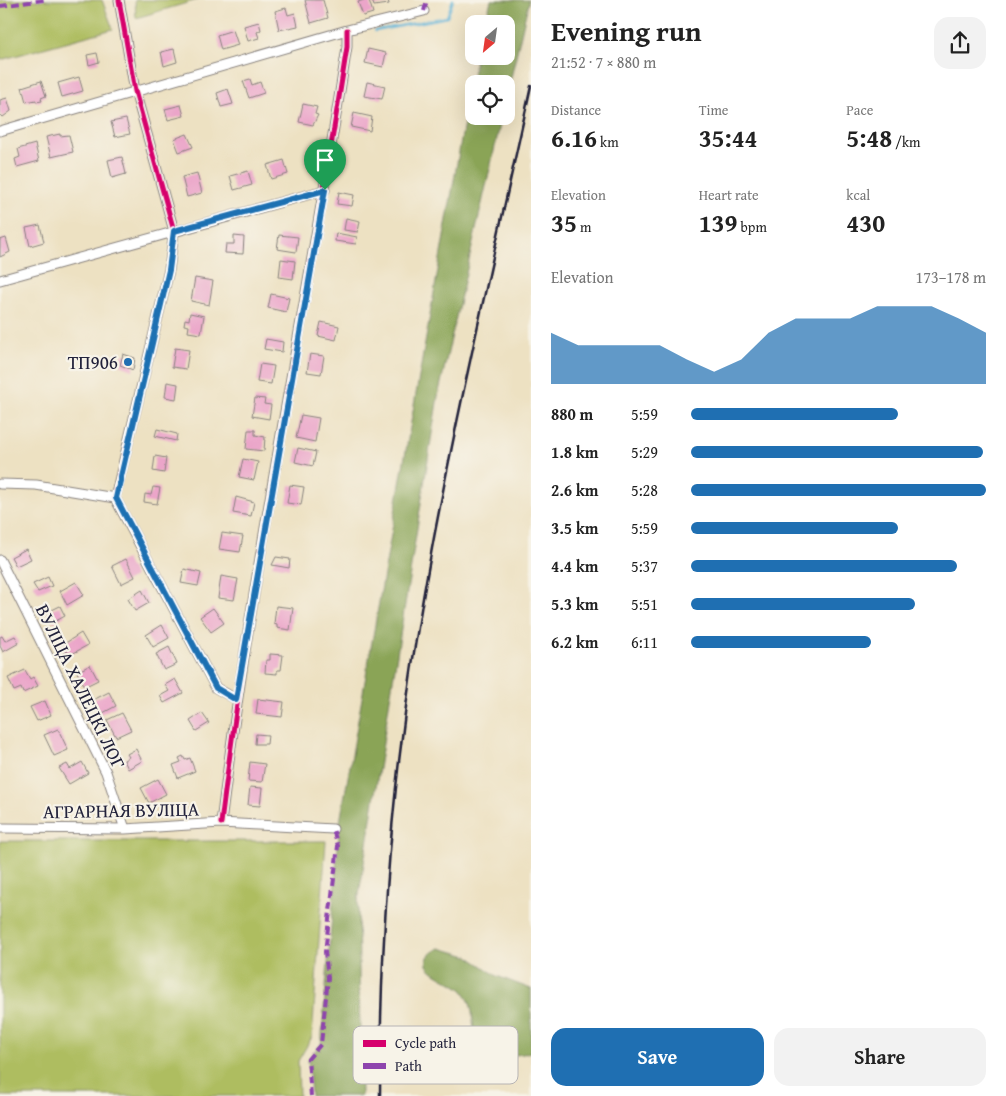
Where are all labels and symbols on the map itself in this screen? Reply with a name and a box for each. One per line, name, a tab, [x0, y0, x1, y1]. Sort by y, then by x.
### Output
north arrow	[465, 15, 515, 65]
pin	[304, 139, 346, 190]
place label: ТП906	[68, 348, 118, 376]
marker: ТП906	[122, 356, 134, 368]
street label: ВУЛІЦА ХАЛЕЦКІ ЛОГ	[29, 599, 133, 773]
street label: АГРАРНАЯ ВУЛІЦА	[43, 795, 200, 825]
legend	[353, 1026, 518, 1084]
text: Cycle path	[395, 1033, 456, 1053]
text: Path	[395, 1056, 422, 1076]

